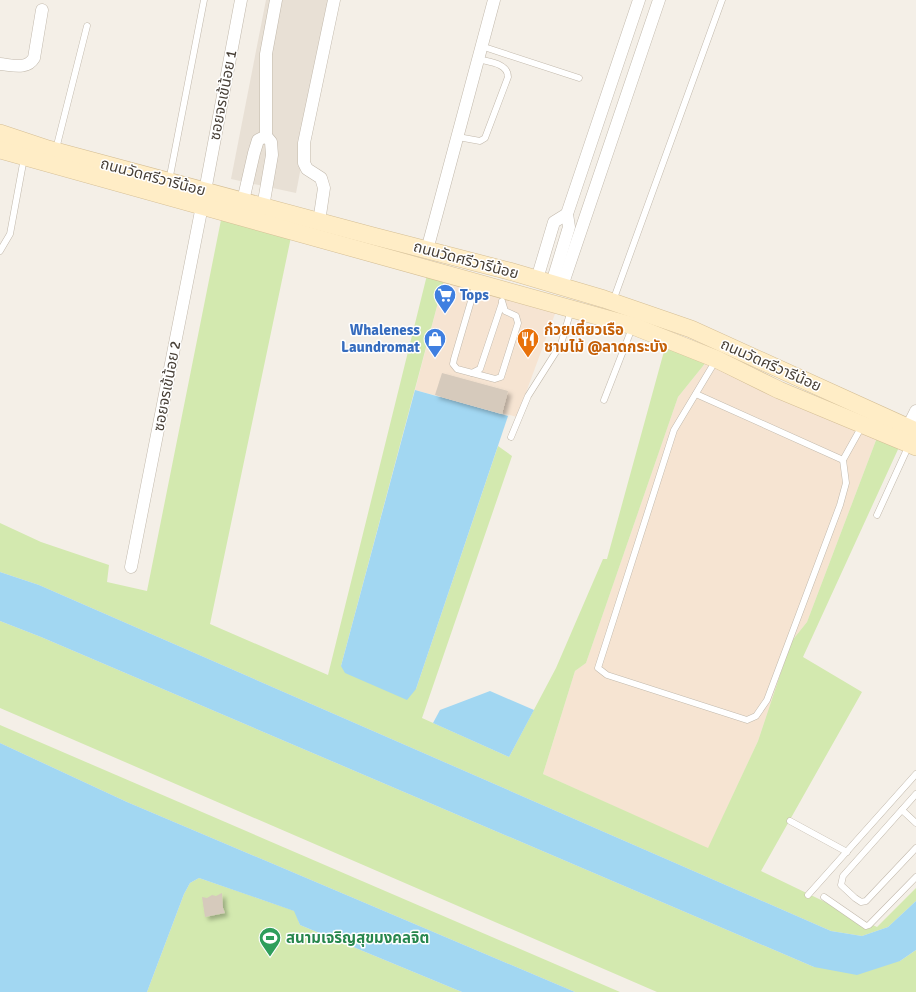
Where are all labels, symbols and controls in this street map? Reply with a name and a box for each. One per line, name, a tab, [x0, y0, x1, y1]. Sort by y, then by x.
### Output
street label: ซอยจรเข้น้อย 1	[205, 48, 241, 142]
street label: ถนนวัดศรีวารีน้อย	[98, 154, 208, 200]
street label: ถนนวัดศรีวารีน้อย	[411, 237, 521, 283]
supermarket icon: Tops	[432, 282, 458, 315]
place label: Tops	[460, 286, 489, 304]
place label: ก๋วยเตี๋ยวเรือ ชามไม้ @ลาดกระบัง	[544, 319, 668, 356]
place label: Whaleness Laundromat	[341, 321, 420, 356]
shop icon: Whaleness Laundromat	[422, 326, 448, 359]
restaurant icon: ก๋วยเตี๋ยวเรือ ชามไม้ @ลาดกระบัง	[515, 326, 541, 359]
street label: ถนนวัดศรีวารีน้อย	[718, 335, 824, 395]
street label: ซอยจรเข้น้อย 2	[149, 339, 185, 433]
sports icon: สนามเจริญสุขมงคลจิต	[257, 925, 283, 958]
place label: สนามเจริญสุขมงคลจิต	[286, 929, 429, 947]

